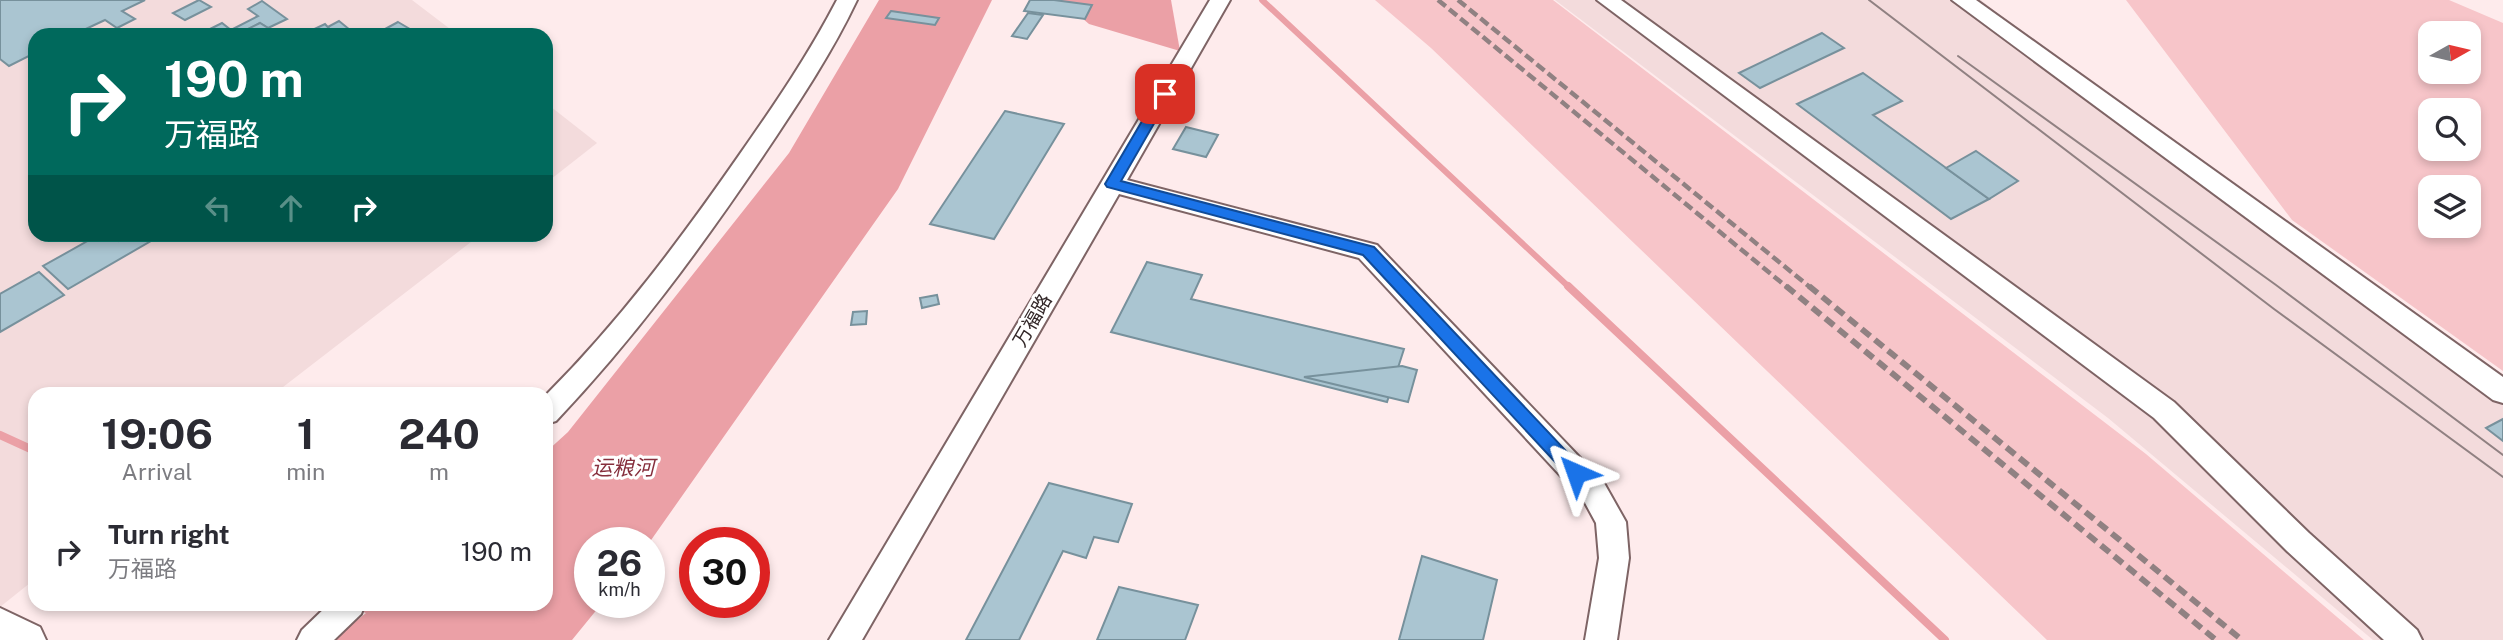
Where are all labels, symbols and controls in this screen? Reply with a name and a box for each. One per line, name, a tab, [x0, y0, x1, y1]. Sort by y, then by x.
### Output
north arrow	[2418, 21, 2482, 84]
map controls	[2418, 21, 2481, 238]
text: 190 m	[164, 50, 304, 108]
icon: right	[49, 56, 140, 147]
pin	[1135, 64, 1195, 124]
icon: arrive	[1146, 75, 1184, 113]
button: search	[2418, 98, 2481, 161]
text: 万福路	[164, 116, 260, 153]
button: layers	[2418, 175, 2481, 238]
icon: left	[199, 189, 237, 227]
icon: ahead	[272, 189, 310, 227]
icon: right	[345, 189, 383, 227]
street label: 万福路	[1008, 290, 1056, 350]
text: 19:06	[101, 409, 213, 458]
text: 1	[297, 409, 315, 458]
text: 240	[398, 409, 480, 458]
position arrow	[1539, 436, 1613, 510]
water label: 运粮河	[592, 455, 658, 480]
text: Arrival	[122, 458, 193, 485]
text: min	[286, 458, 325, 485]
text: m	[429, 458, 449, 485]
text: Turn right	[108, 519, 230, 550]
speed limit sign: 30	[679, 527, 770, 618]
icon: right	[49, 533, 87, 571]
text: 190 m	[461, 536, 532, 567]
text: 26	[597, 543, 642, 584]
text: 万福路	[108, 555, 177, 582]
text: km/h	[598, 579, 641, 600]

